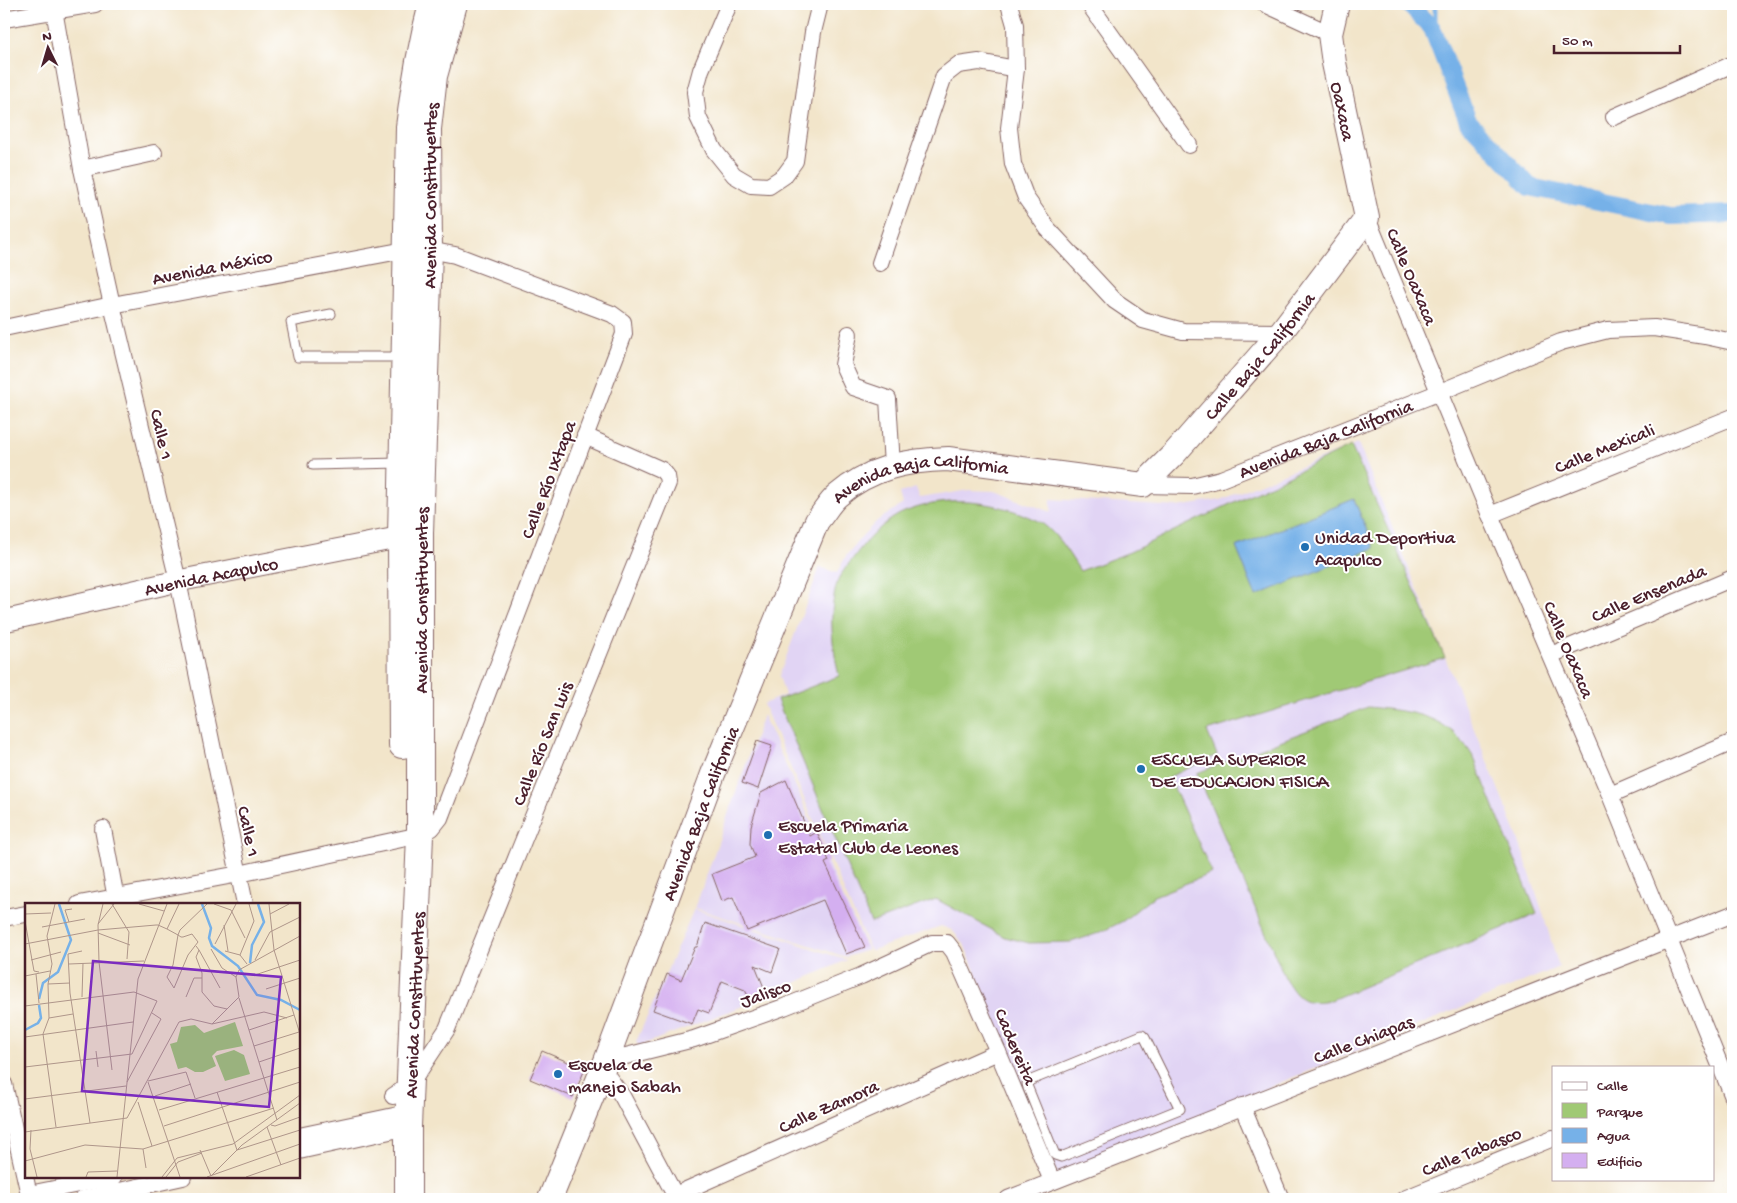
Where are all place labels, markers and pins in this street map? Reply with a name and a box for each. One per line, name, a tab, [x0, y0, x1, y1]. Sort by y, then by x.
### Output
place label: Unidad Deportiva Acapulco	[1315, 528, 1457, 573]
marker: Unidad Deportiva Acapulco	[1299, 541, 1311, 553]
place label: ESCUELA SUPERIOR DE EDUCACION FISICA	[1149, 750, 1331, 795]
marker: ESCUELA SUPERIOR DE EDUCACION FISICA	[1135, 763, 1147, 775]
place label: Escuela Primaria Estatal Club de Leones	[778, 816, 959, 861]
marker: Escuela Primaria Estatal Club de Leones	[762, 829, 774, 841]
place label: Escuela de manejo Sabah	[568, 1055, 681, 1100]
marker: Escuela de manejo Sabah	[552, 1068, 564, 1080]

